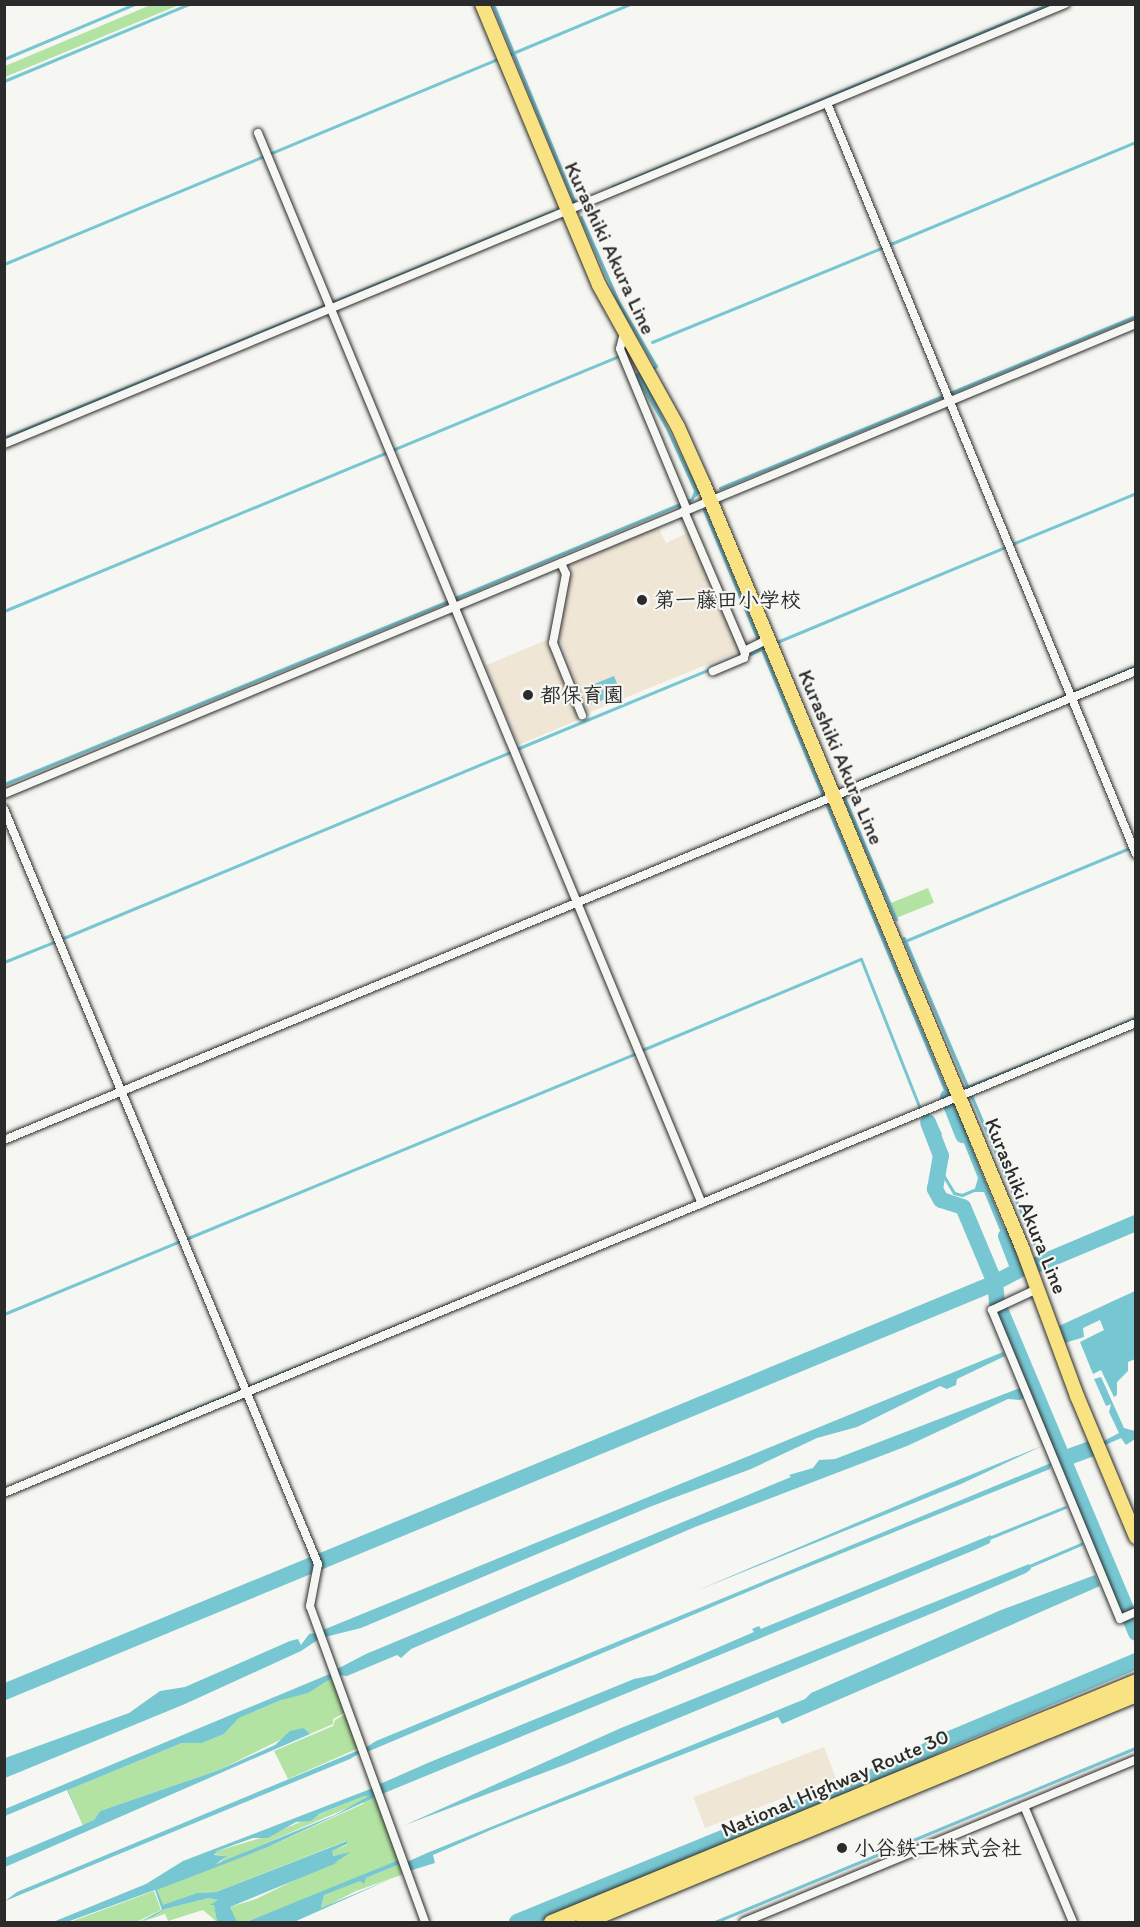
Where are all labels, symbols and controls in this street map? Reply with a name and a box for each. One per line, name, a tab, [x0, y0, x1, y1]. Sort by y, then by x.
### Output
street label: Kurashiki Akura Line	[559, 158, 661, 338]
place label: 第一藤田小学校	[654, 587, 801, 613]
marker: 第一藤田小学校	[635, 593, 649, 607]
street label: Kurashiki Akura Line	[793, 666, 889, 848]
place label: 都保育園	[540, 682, 624, 708]
marker: 都保育園	[521, 688, 535, 702]
street label: Kurashiki Akura Line	[979, 1115, 1073, 1297]
street label: National Highway Route 30	[718, 1724, 952, 1842]
place label: 小谷鉄工株式会社	[854, 1835, 1022, 1861]
marker: 小谷鉄工株式会社	[835, 1841, 849, 1855]

